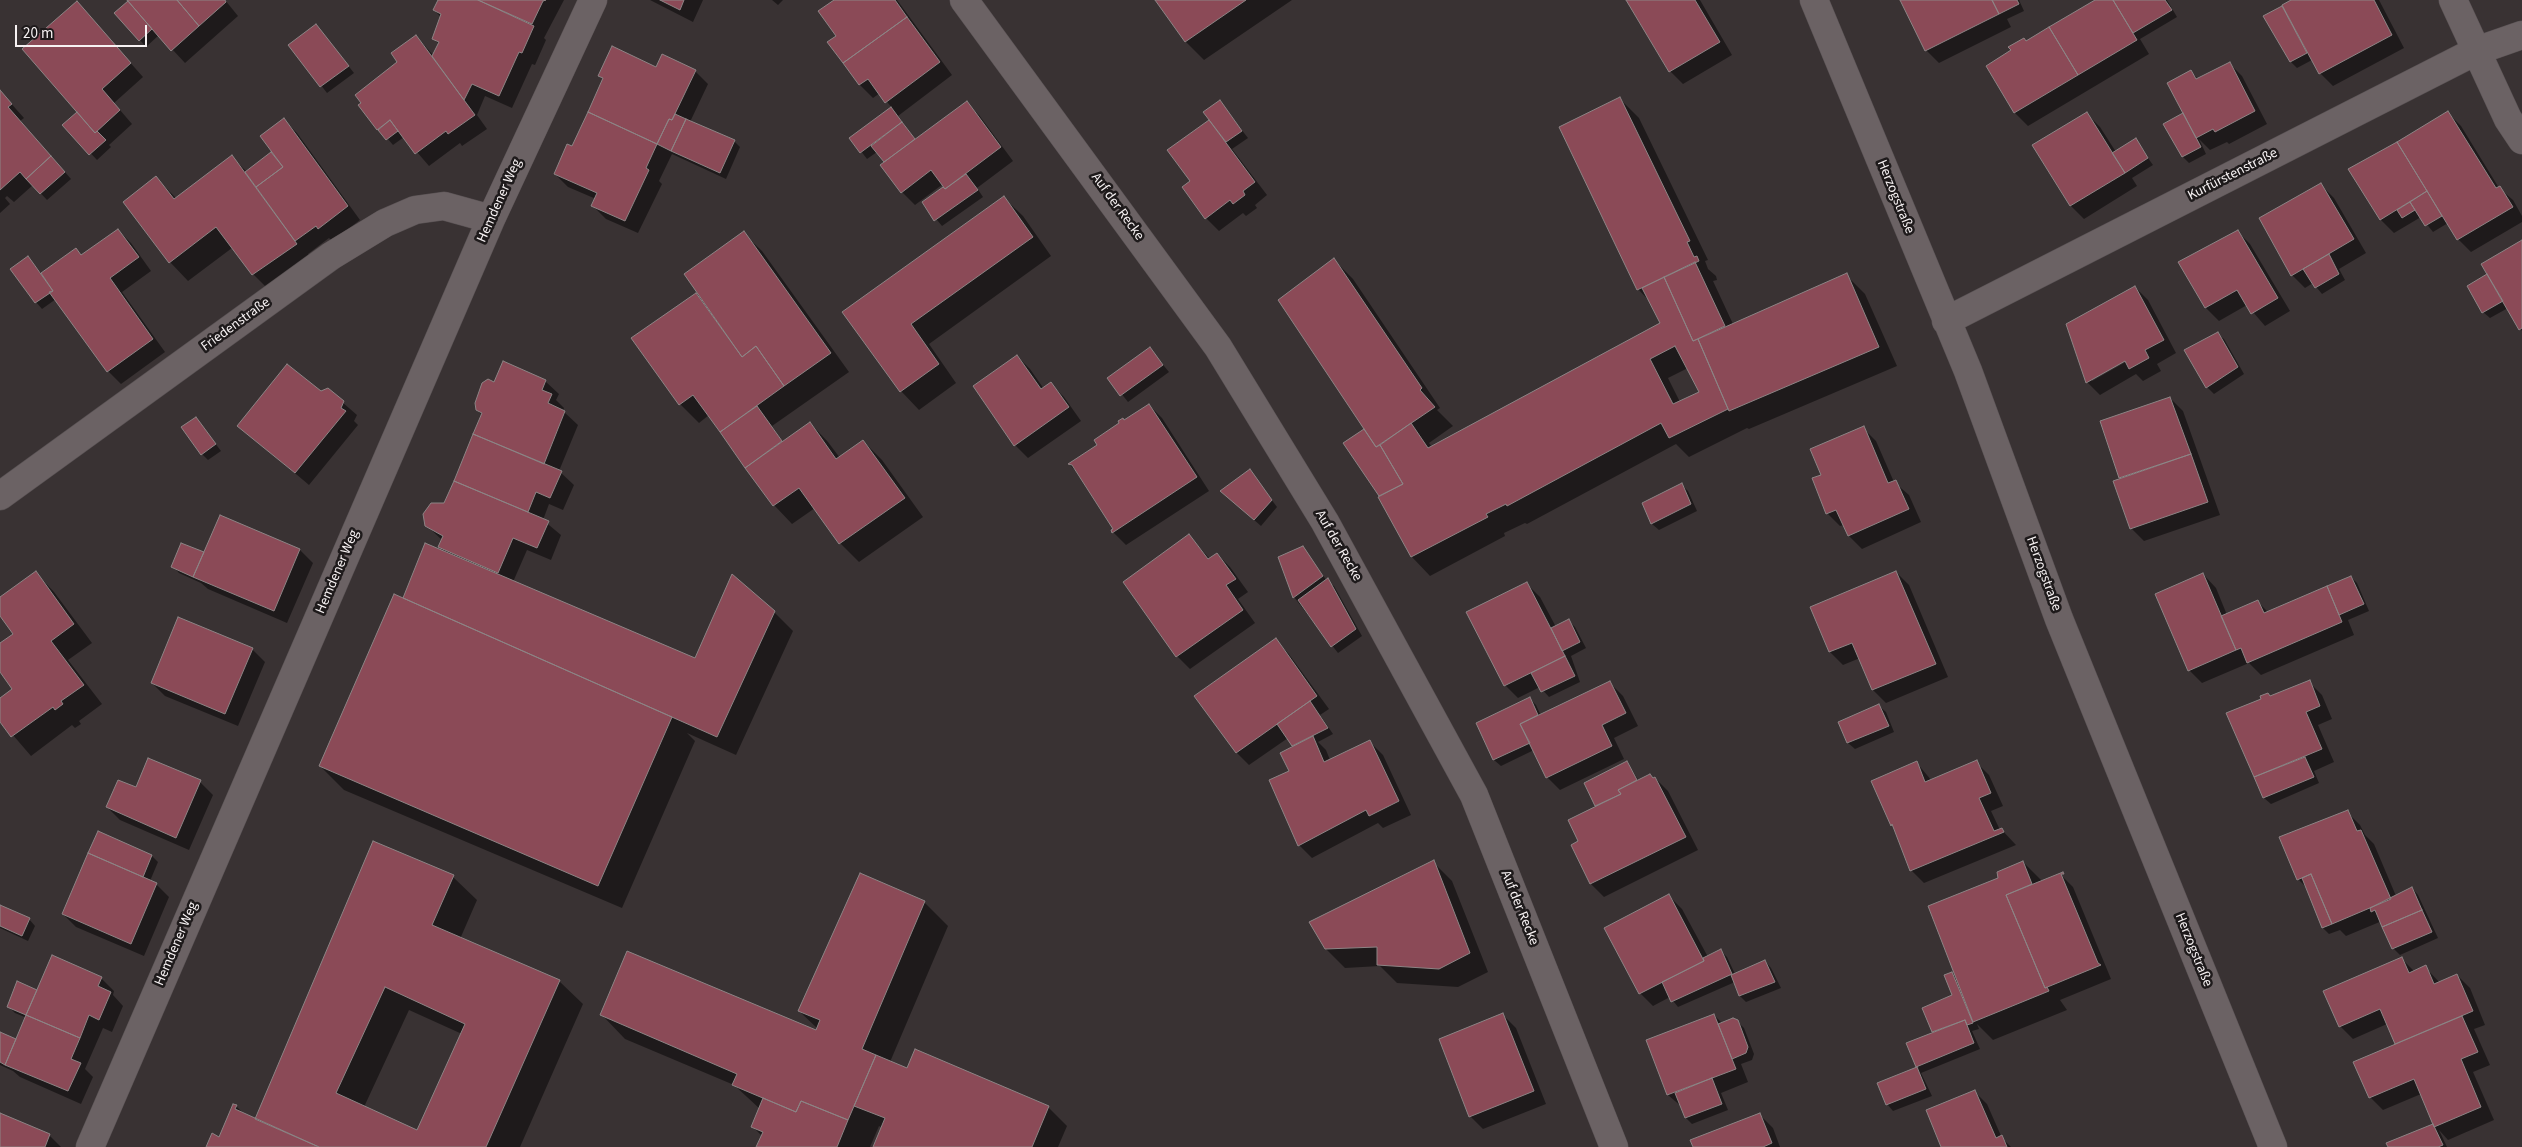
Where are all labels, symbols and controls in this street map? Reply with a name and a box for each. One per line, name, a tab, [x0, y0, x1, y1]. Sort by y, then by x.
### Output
scale bar	[18, 15, 150, 47]
text: 20 m	[23, 23, 53, 44]
street label: Kurfürstenstraße	[2185, 145, 2281, 205]
street label: Hemdener Weg	[474, 157, 526, 245]
street label: Herzogstraße	[1873, 158, 1917, 236]
street label: Auf der Recke	[1087, 170, 1147, 244]
street label: Friedenstraße	[198, 294, 274, 356]
street label: Auf der Recke	[1311, 508, 1365, 584]
street label: Hemdener Weg	[313, 528, 363, 616]
street label: Herzogstraße	[2022, 534, 2064, 614]
street label: Auf der Recke	[1496, 868, 1542, 948]
street label: Hemdener Weg	[152, 900, 202, 988]
street label: Herzogstraße	[2171, 911, 2215, 989]

